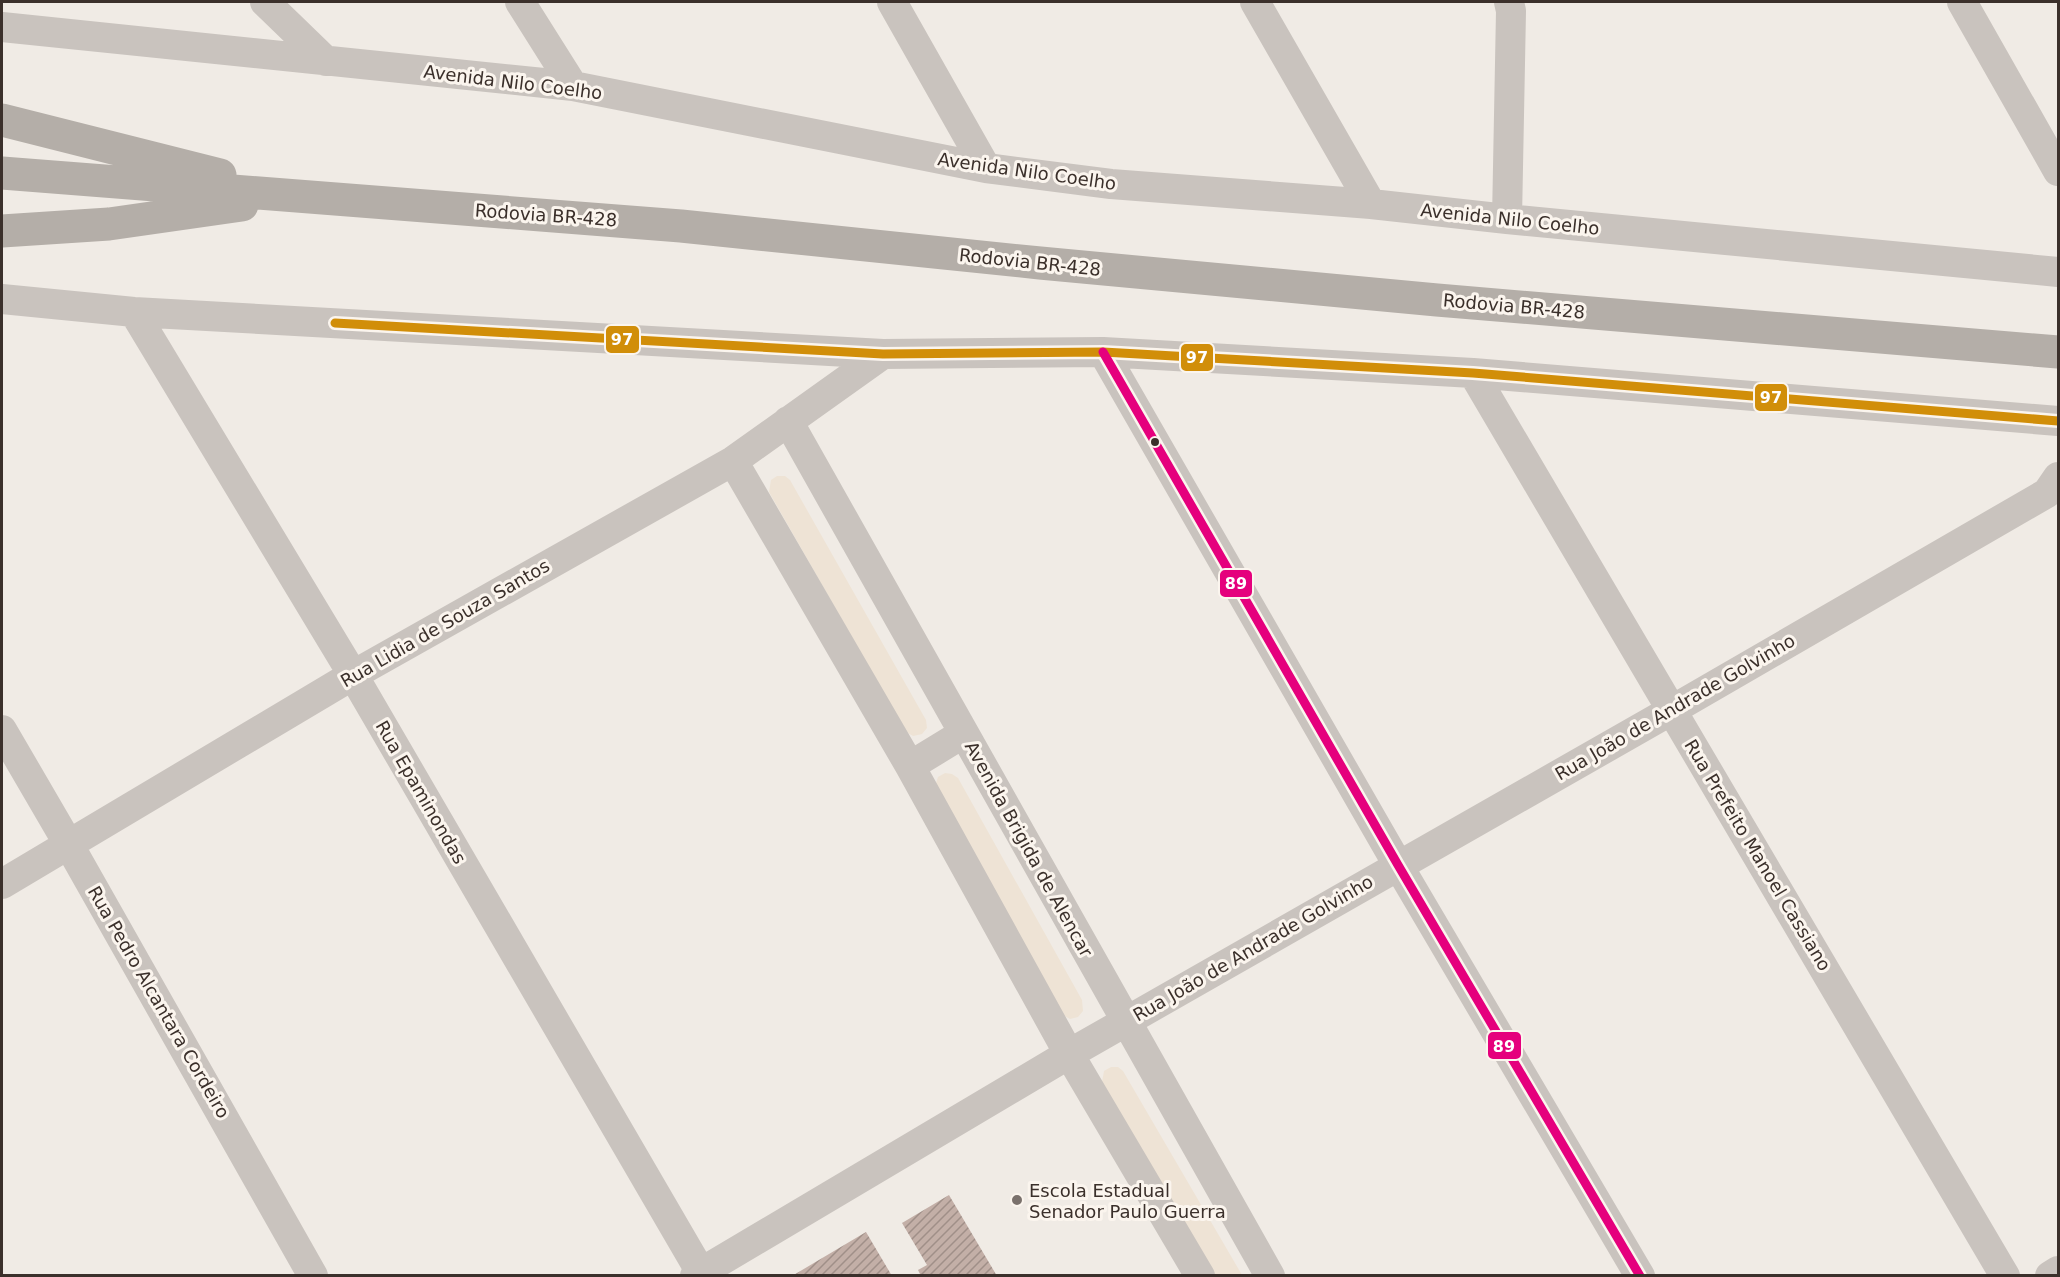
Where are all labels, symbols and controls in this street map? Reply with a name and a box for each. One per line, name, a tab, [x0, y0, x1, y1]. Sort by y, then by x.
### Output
street label: Avenida Nilo Coelho	[422, 61, 604, 103]
street label: Avenida Nilo Coelho	[936, 148, 1118, 194]
street label: Avenida Nilo Coelho	[1419, 199, 1601, 239]
street label: Rodovia BR-428	[474, 200, 618, 230]
street label: Rodovia BR-428	[958, 244, 1102, 280]
street label: Rodovia BR-428	[1442, 289, 1586, 323]
line badge: 97	[605, 325, 640, 354]
text: 97	[611, 330, 633, 349]
line badge: 97	[1180, 343, 1214, 372]
text: 97	[1186, 348, 1208, 367]
line badge: 97	[1754, 383, 1788, 412]
text: 97	[1760, 388, 1782, 407]
unlabelled marker	[1149, 436, 1161, 448]
street label: Rua Lidia de Souza Santos	[337, 554, 553, 692]
line badge: 89	[1219, 569, 1253, 598]
text: 89	[1225, 574, 1247, 593]
street label: Rua João de Andrade Golvinho	[1551, 630, 1799, 784]
street label: Rua Epaminondas	[371, 717, 471, 867]
street label: Rua Prefeito Manoel Cassiano	[1680, 735, 1836, 975]
street label: Avenida Brigida de Alencar	[961, 738, 1097, 961]
street label: Rua João de Andrade Golvinho	[1129, 871, 1377, 1025]
street label: Rua Pedro Alcantara Cordeiro	[84, 882, 234, 1122]
line badge: 89	[1487, 1031, 1522, 1060]
text: 89	[1493, 1037, 1515, 1056]
place label: Escola Estadual Senador Paulo Guerra	[1029, 1180, 1226, 1222]
marker: Escola Estadual Senador Paulo Guerra	[1010, 1193, 1024, 1207]

